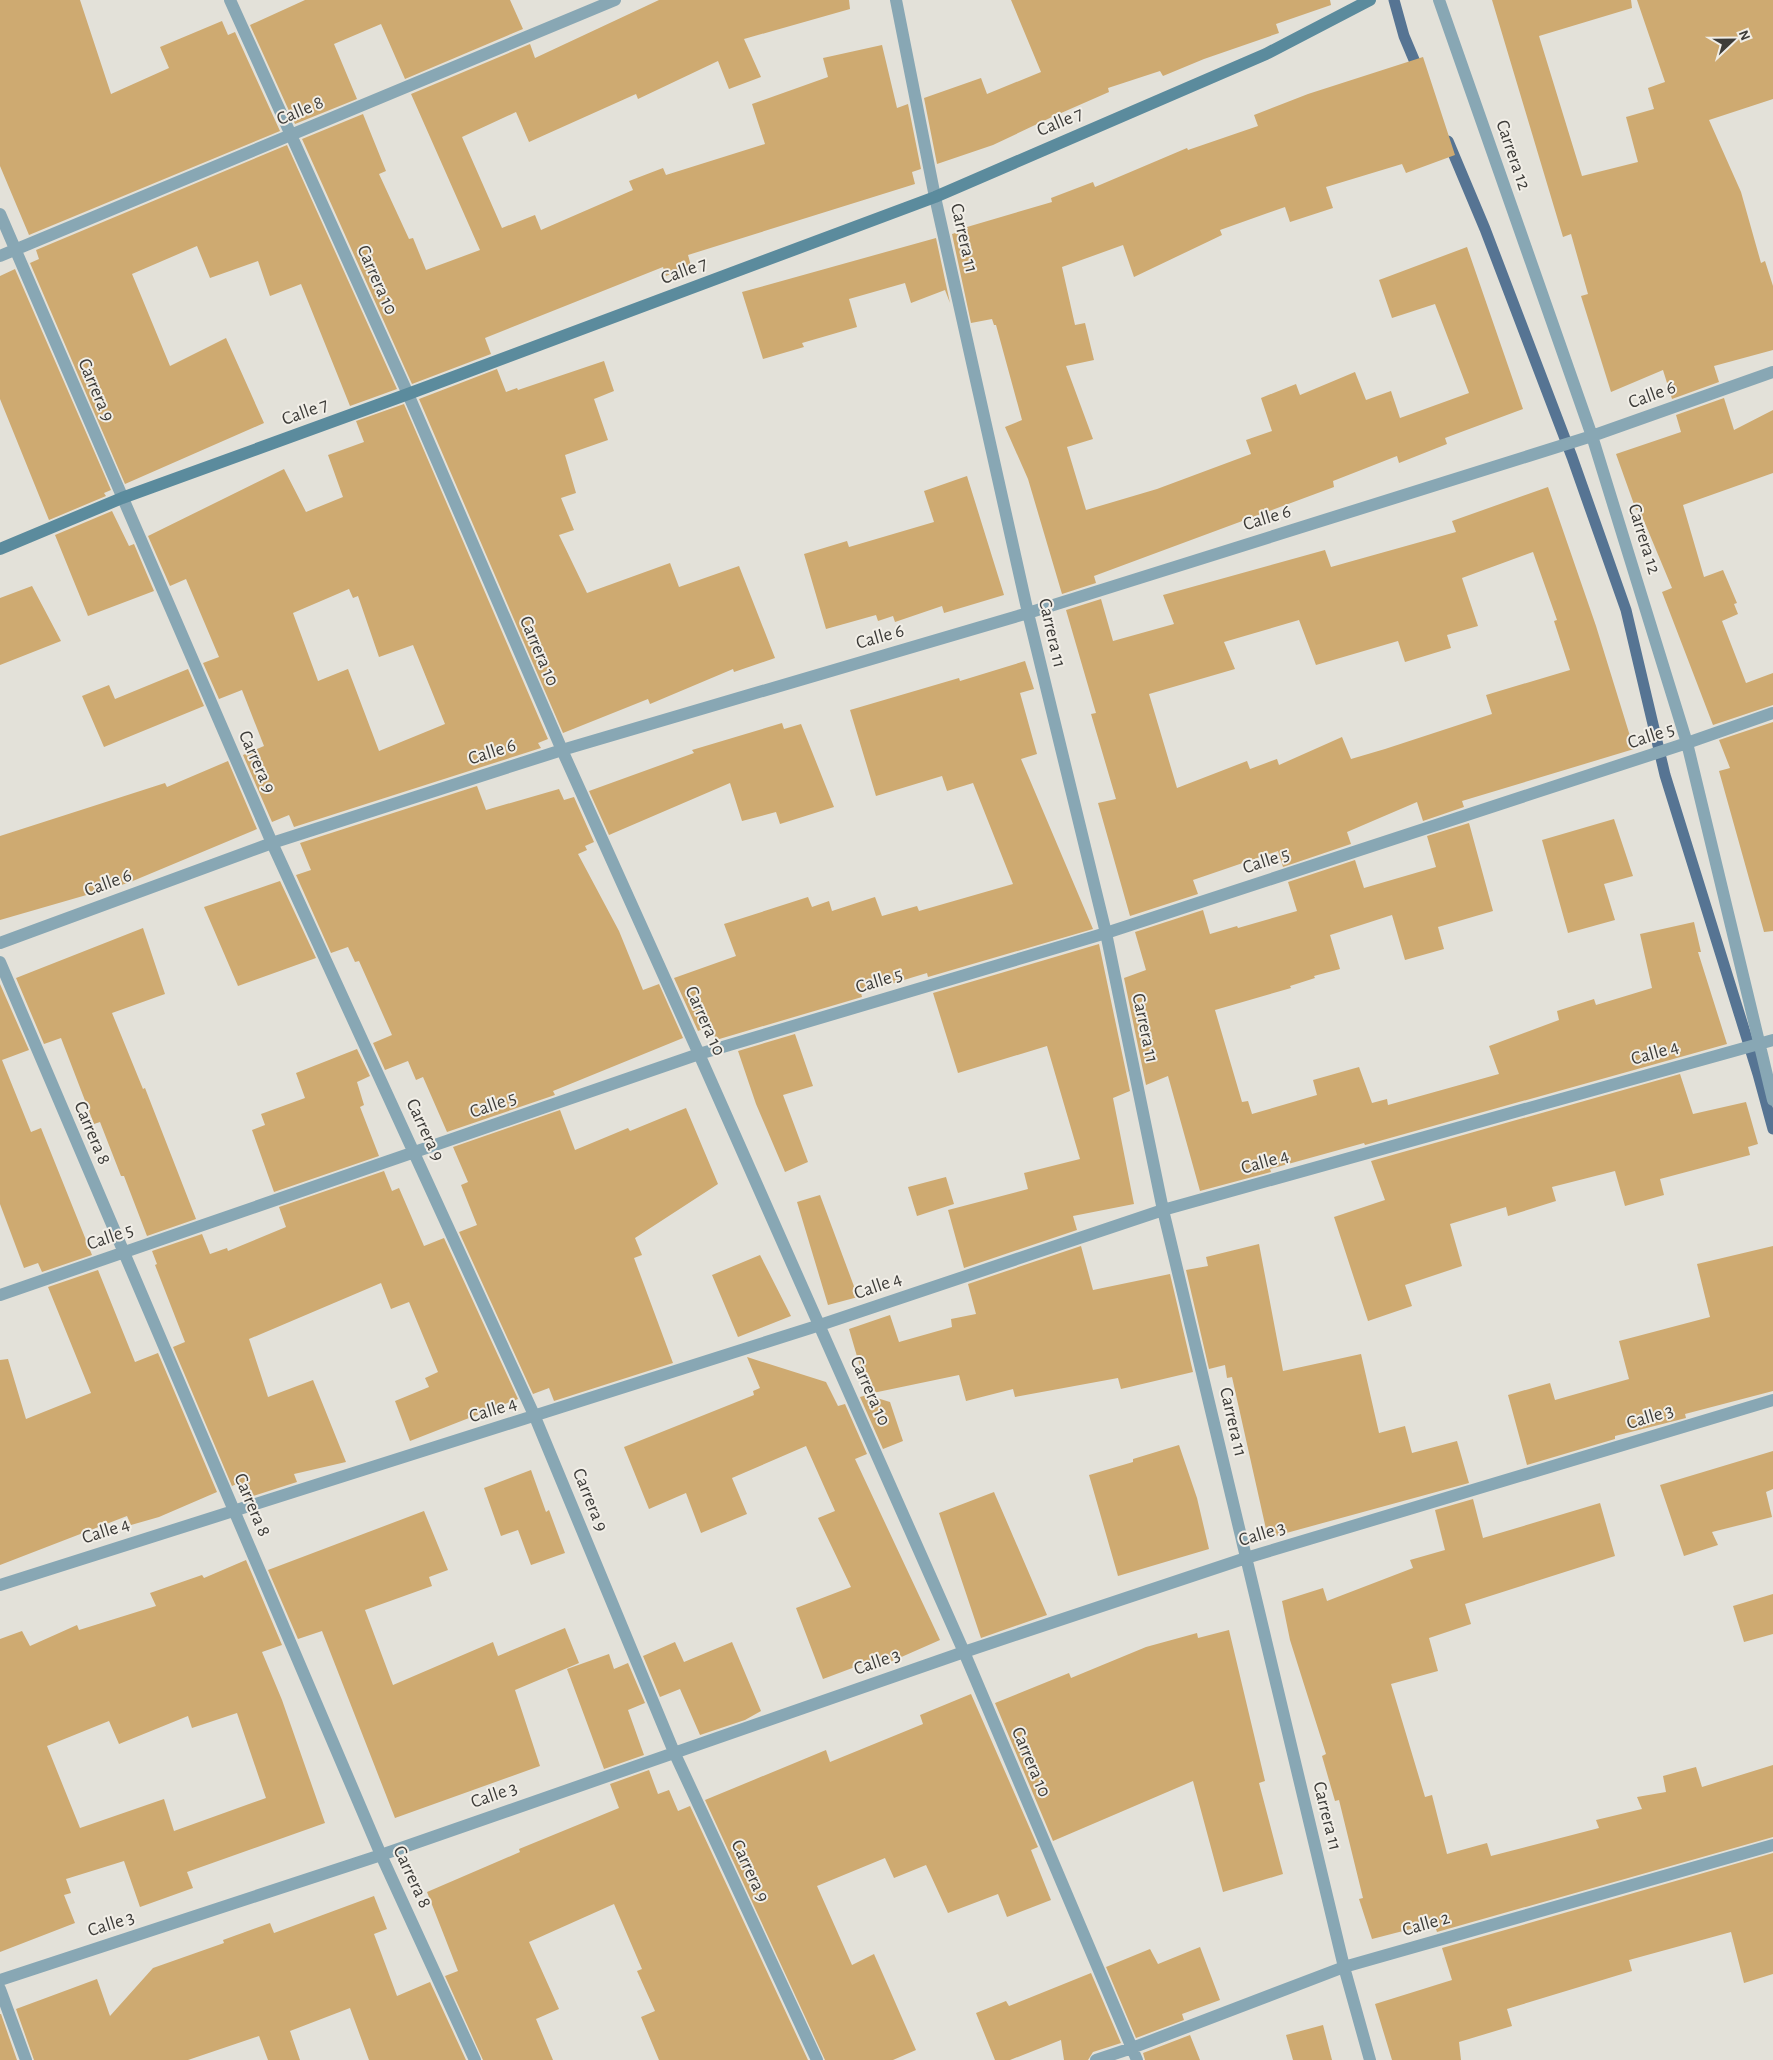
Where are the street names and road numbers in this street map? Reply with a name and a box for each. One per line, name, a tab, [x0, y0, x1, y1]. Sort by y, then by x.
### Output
street label: Calle 8	[274, 93, 326, 129]
street label: Calle 7	[1034, 104, 1086, 140]
street label: Carrera 12	[1492, 118, 1534, 193]
street label: Carrera 11	[947, 202, 981, 274]
street label: Carrera 10	[353, 242, 401, 318]
street label: Calle 7	[658, 254, 710, 288]
street label: Carrera 9	[74, 356, 118, 424]
street label: Calle 6	[1626, 378, 1678, 412]
street label: Calle 7	[279, 395, 331, 429]
street label: Calle 6	[1241, 502, 1293, 534]
street label: Carrera 12	[1624, 502, 1664, 577]
street label: Carrera 11	[1035, 597, 1069, 669]
street label: Carrera 10	[516, 613, 562, 689]
street label: Calle 6	[854, 621, 906, 653]
street label: Calle 5	[1625, 720, 1677, 752]
street label: Carrera 9	[235, 728, 279, 796]
street label: Calle 6	[466, 735, 518, 769]
street label: Calle 5	[1240, 845, 1292, 877]
street label: Calle 6	[82, 866, 134, 900]
street label: Calle 5	[853, 965, 905, 997]
street label: Carrera 10	[681, 983, 729, 1059]
street label: Carrera 11	[1128, 992, 1162, 1064]
street label: Calle 4	[1629, 1037, 1681, 1069]
street label: Calle 5	[467, 1088, 519, 1122]
street label: Carrera 9	[402, 1096, 448, 1164]
street label: Carrera 8	[70, 1099, 114, 1167]
street label: Calle 4	[1239, 1146, 1291, 1178]
street label: Calle 5	[84, 1220, 136, 1254]
street label: Calle 4	[852, 1269, 904, 1303]
street label: Carrera 10	[846, 1353, 894, 1429]
street label: Carrera 11	[1216, 1386, 1250, 1458]
street label: Calle 4	[467, 1394, 519, 1426]
street label: Calle 3	[1624, 1401, 1676, 1433]
street label: Carrera 9	[569, 1466, 611, 1534]
street label: Carrera 8	[230, 1471, 274, 1539]
street label: Calle 4	[80, 1514, 132, 1548]
street label: Calle 3	[1236, 1518, 1288, 1550]
street label: Calle 3	[851, 1645, 903, 1679]
street label: Carrera 10	[1008, 1724, 1054, 1800]
street label: Calle 3	[468, 1778, 520, 1812]
street label: Carrera 11	[1309, 1780, 1345, 1852]
street label: Carrera 9	[727, 1837, 773, 1905]
street label: Carrera 8	[389, 1843, 435, 1911]
street label: Calle 3	[85, 1908, 137, 1940]
street label: Calle 2	[1400, 1908, 1452, 1940]

